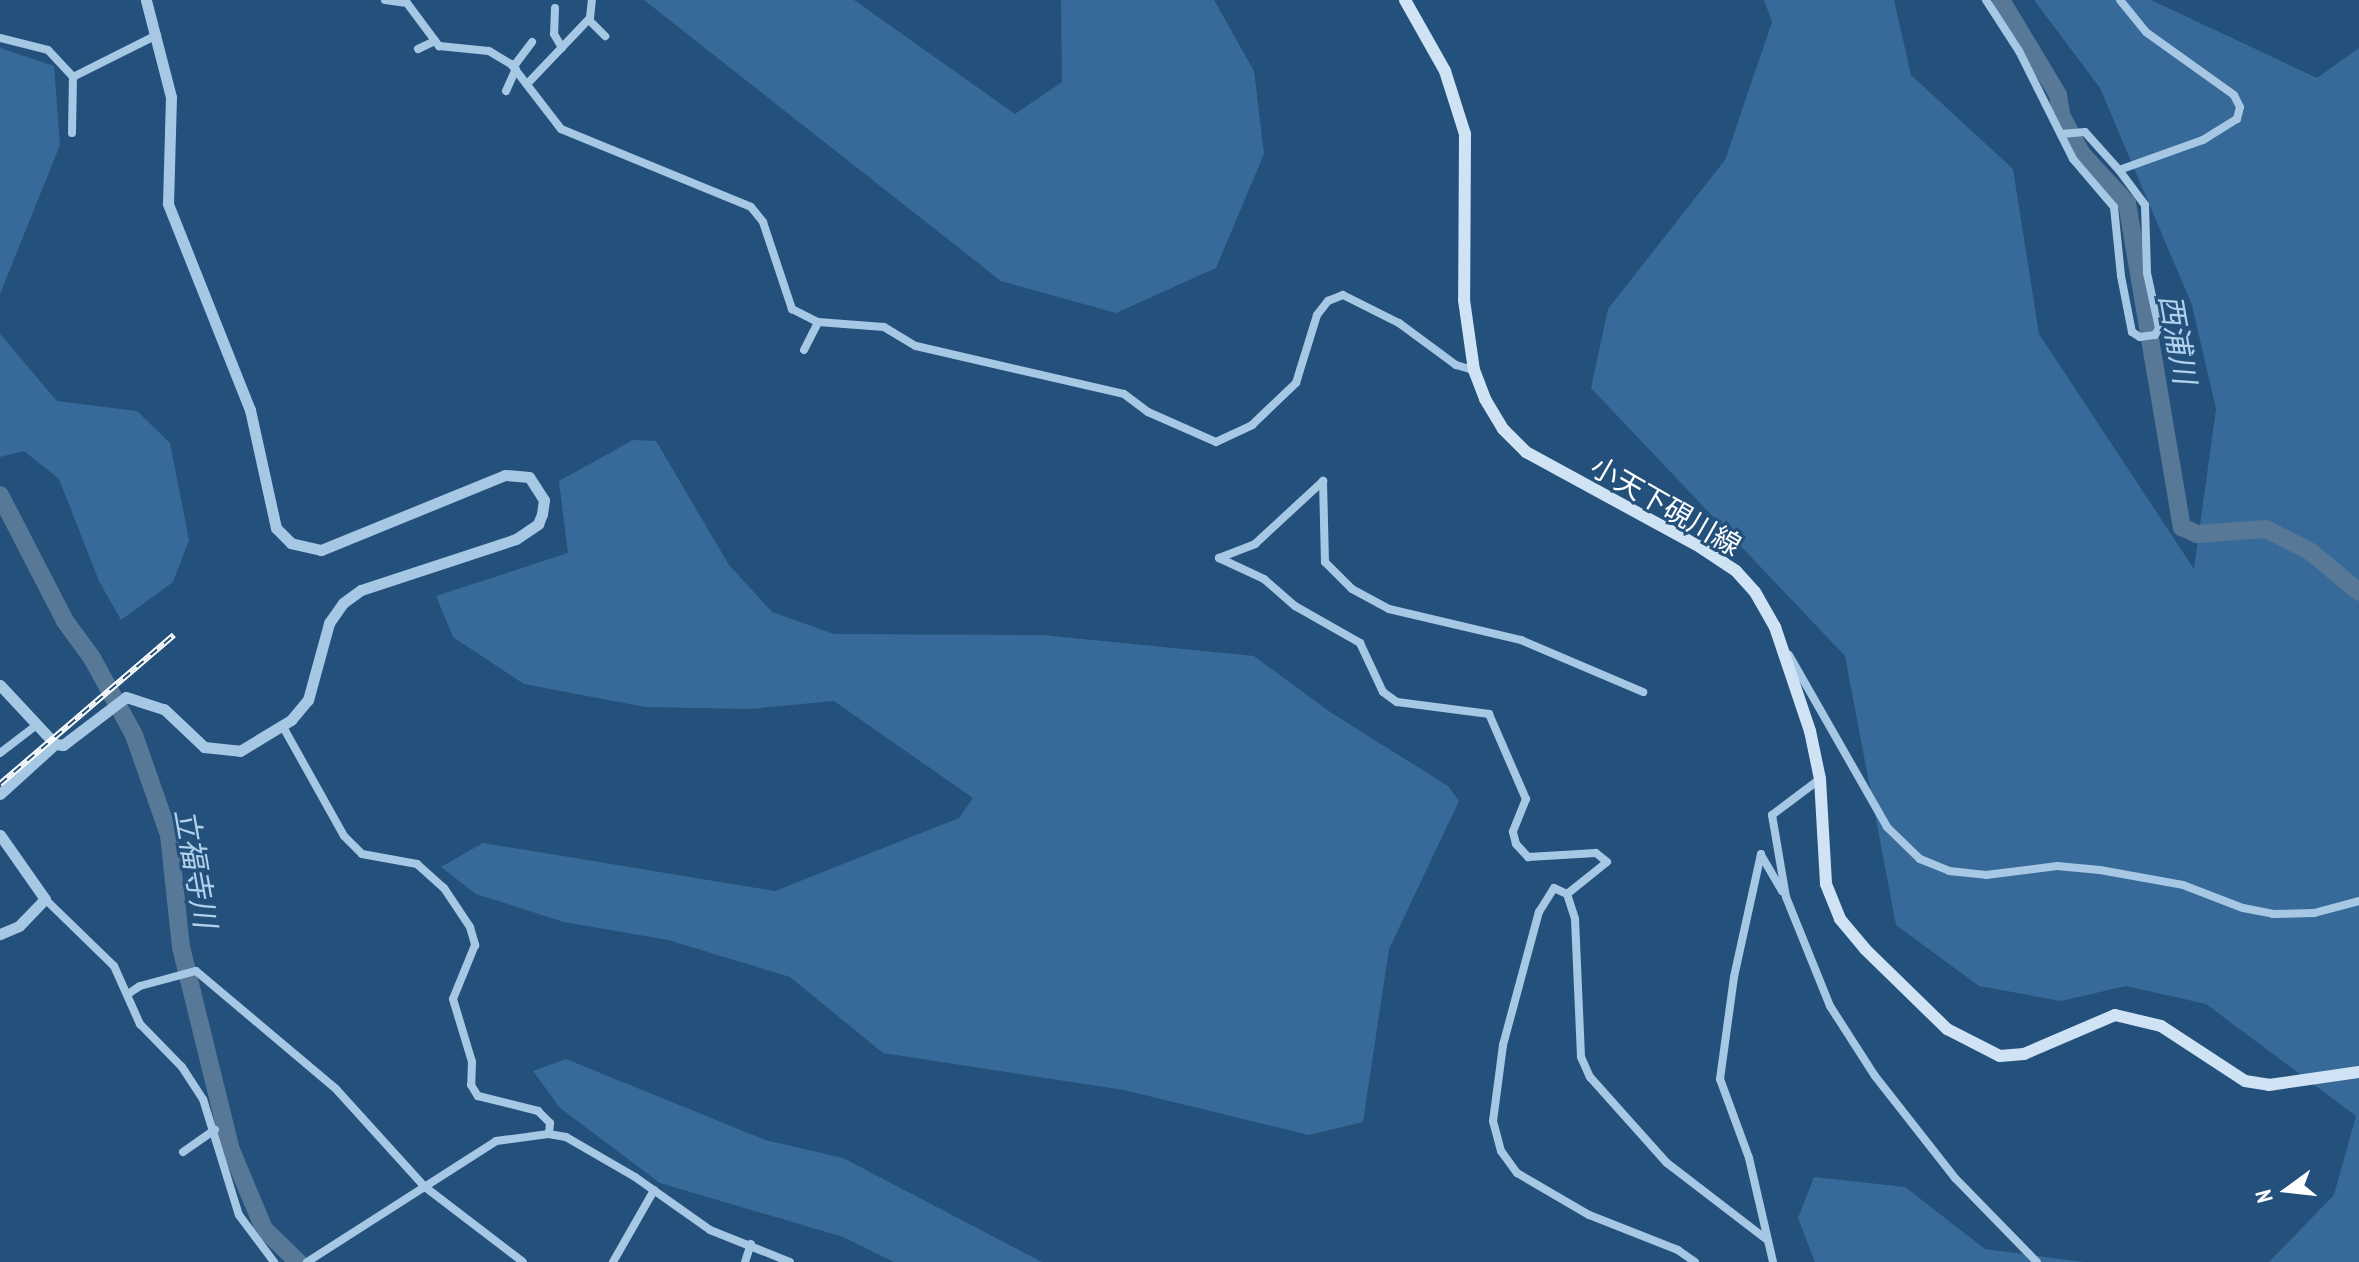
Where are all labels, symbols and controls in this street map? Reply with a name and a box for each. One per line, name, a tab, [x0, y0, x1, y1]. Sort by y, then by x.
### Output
water label: 西浦川	[2152, 292, 2204, 386]
street label: 小天下硯川線	[1585, 449, 1747, 563]
water label: 立福寺川	[168, 806, 224, 930]
north arrow	[2247, 1150, 2327, 1230]
text: N	[2249, 1187, 2279, 1206]

